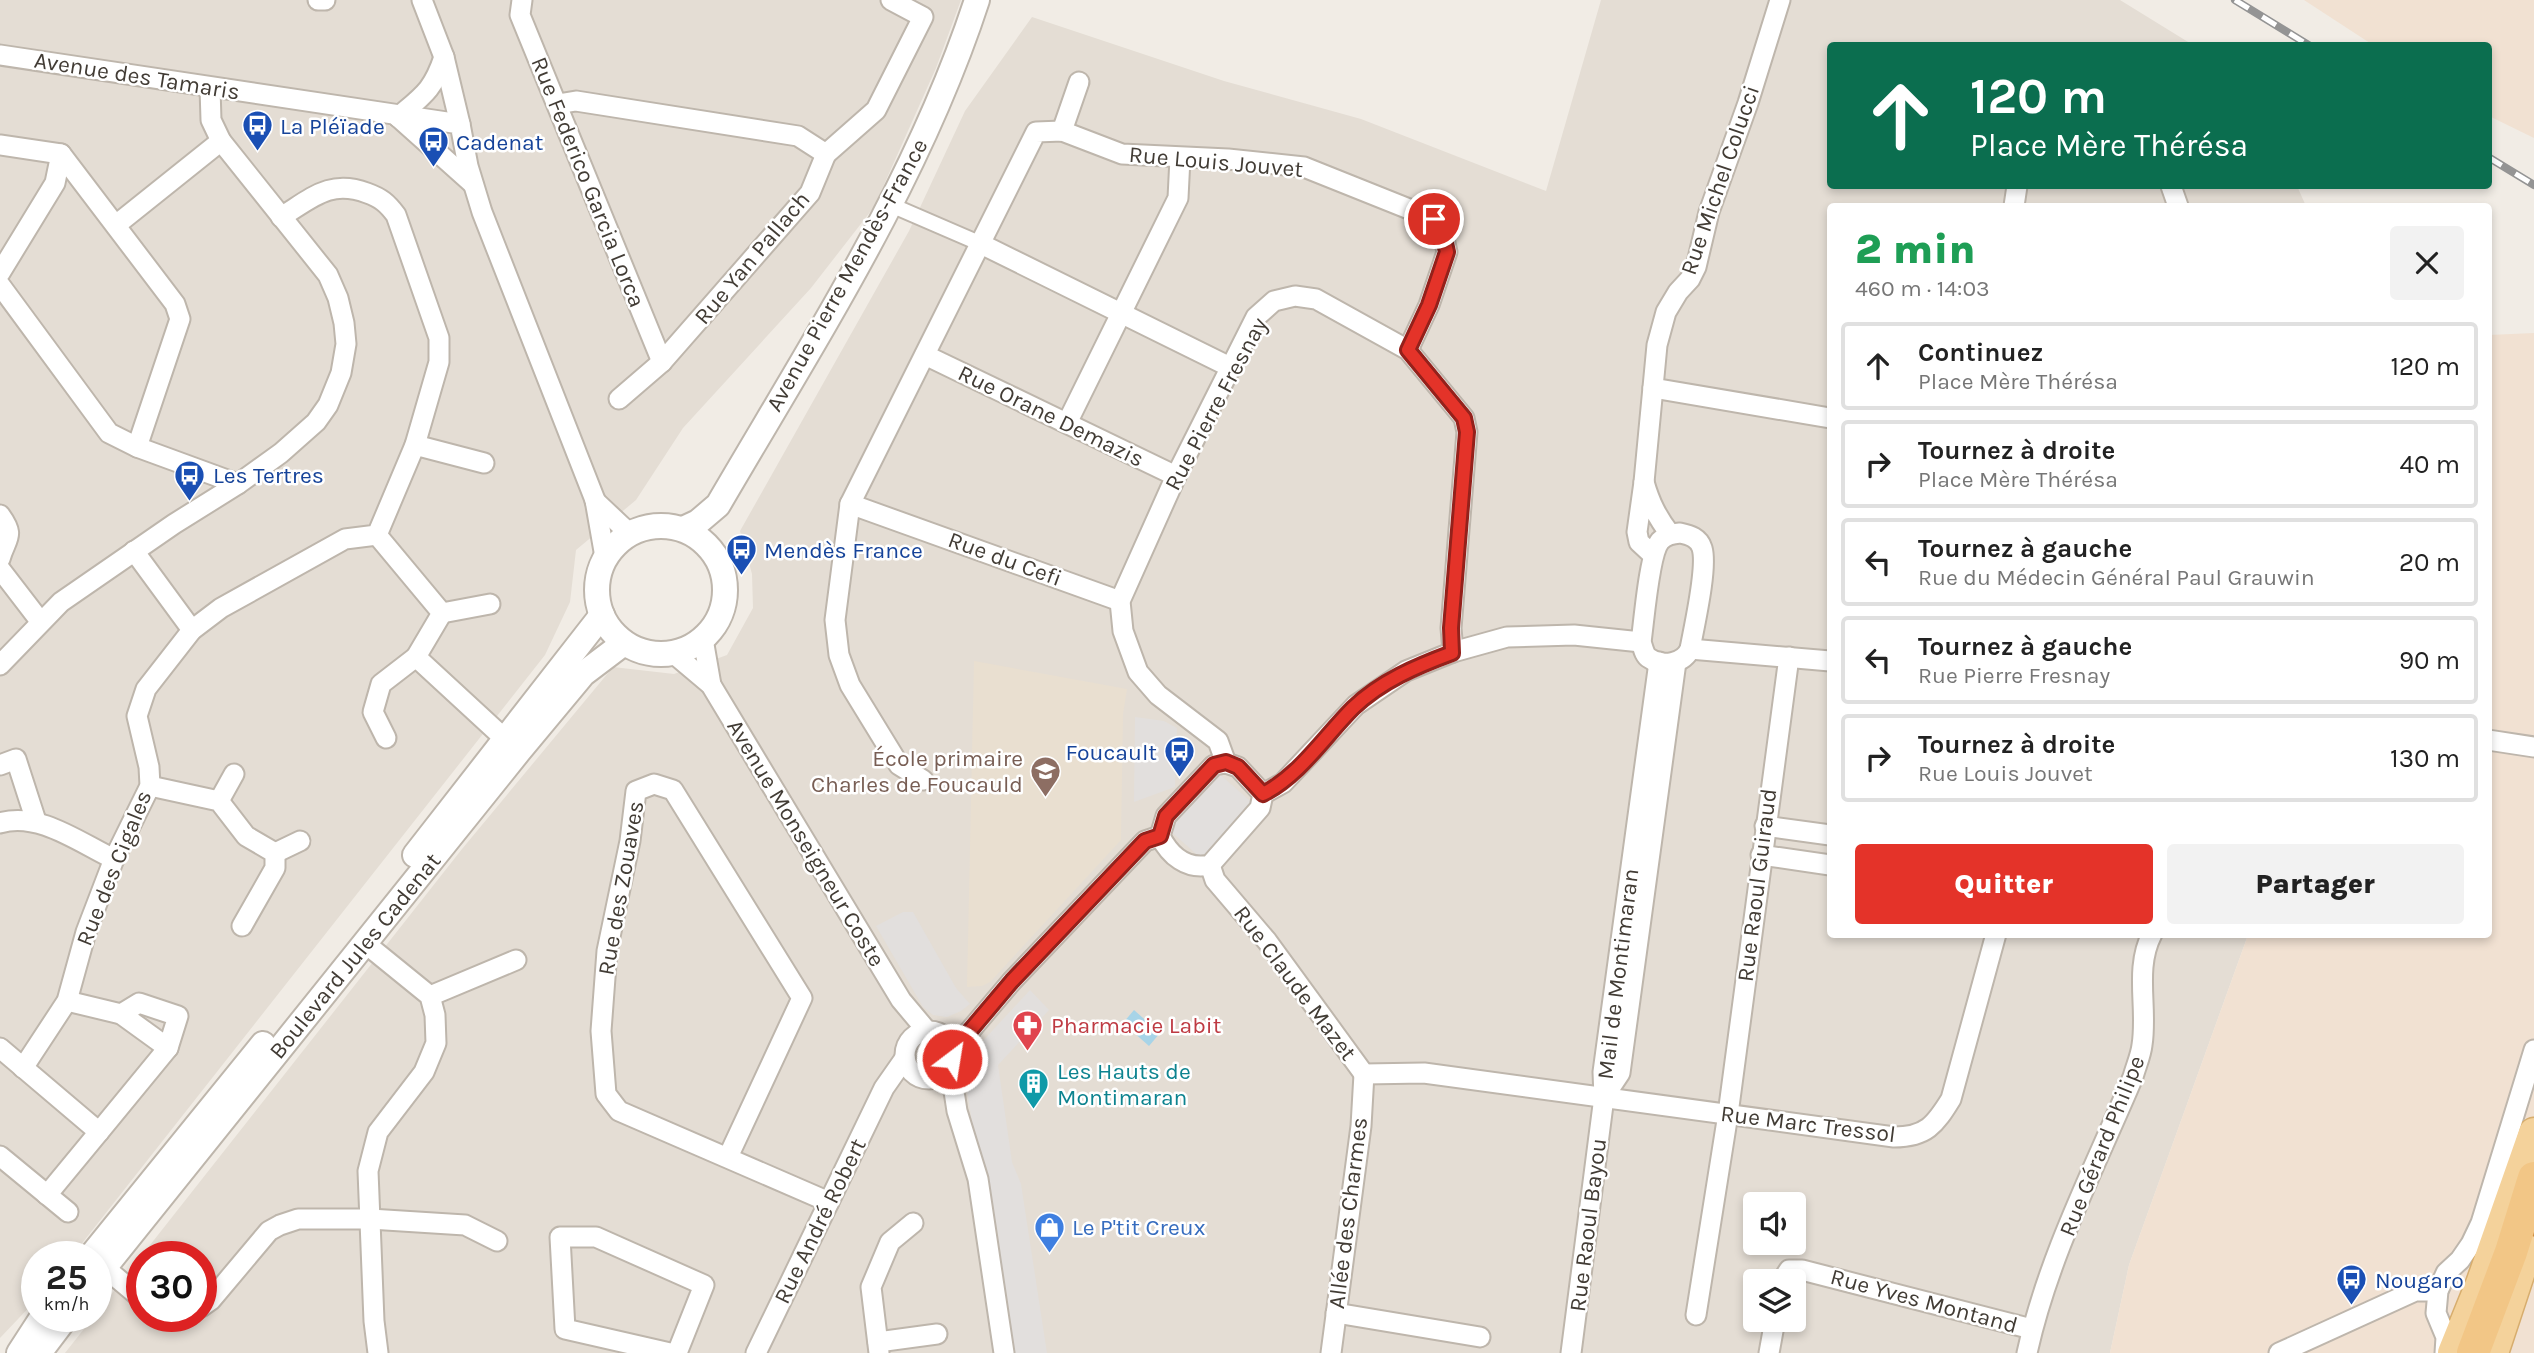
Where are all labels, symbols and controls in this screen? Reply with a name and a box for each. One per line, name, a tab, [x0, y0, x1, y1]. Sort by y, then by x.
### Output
street label: Avenue des Tamaris	[32, 46, 242, 106]
street label: Rue Federico Garcia Lorca	[525, 53, 651, 311]
text: 120 m	[1970, 68, 2107, 125]
icon: ahead	[1855, 70, 1946, 161]
street label: Rue Michel Colucci	[1675, 82, 1765, 278]
bus stop icon: La Pléïade	[240, 109, 274, 153]
place label: La Pléïade	[280, 113, 385, 140]
bus stop icon: Cadenat	[416, 125, 450, 169]
text: Place Mère Thérésa	[1970, 127, 2248, 164]
place label: Cadenat	[456, 129, 544, 156]
street label: Avenue Pierre Mendès-France	[761, 134, 933, 416]
street label: Rue Louis Jouvet	[1128, 141, 1305, 183]
street label: Rue Yan Pallach	[689, 186, 815, 330]
pin	[1404, 189, 1464, 249]
icon: arrive	[1415, 200, 1453, 238]
text: 2 min	[1855, 224, 1975, 274]
button: close	[2390, 226, 2464, 300]
text: 460 m · 14:03	[1855, 275, 1990, 302]
street label: Rue Pierre Fresnay	[1159, 313, 1273, 495]
text: Continuez	[1918, 337, 2043, 368]
icon: ahead	[1859, 347, 1897, 385]
text: 120 m	[2390, 351, 2460, 382]
street label: Rue Orane Demazis	[954, 359, 1148, 473]
text: Place Mère Thérésa	[1918, 368, 2118, 395]
text: Tournez à droite	[1918, 435, 2115, 466]
icon: right	[1859, 445, 1897, 483]
text: 40 m	[2400, 449, 2460, 480]
bus stop icon: Les Tertres	[173, 458, 207, 502]
place label: Les Tertres	[213, 462, 324, 489]
text: Place Mère Thérésa	[1918, 466, 2118, 493]
street label: Rue du Cefi	[944, 526, 1066, 592]
bus stop icon: Mendès France	[724, 533, 758, 577]
text: Tournez à gauche	[1918, 533, 2132, 564]
place label: Mendès France	[764, 537, 923, 564]
icon: left	[1859, 543, 1897, 581]
text: 20 m	[2399, 547, 2460, 578]
text: Rue du Médecin Général Paul Grauwin	[1918, 564, 2315, 591]
text: Tournez à gauche	[1918, 631, 2132, 662]
icon: left	[1859, 641, 1897, 679]
text: 90 m	[2399, 645, 2460, 676]
text: Rue Pierre Fresnay	[1918, 662, 2110, 689]
street label: Avenue Monseigneur Coste	[721, 715, 891, 971]
text: Tournez à droite	[1918, 729, 2115, 760]
bus stop icon: Foucault	[1163, 735, 1197, 779]
place label: Foucault	[1066, 739, 1157, 766]
icon: right	[1859, 739, 1897, 777]
text: 130 m	[2390, 743, 2460, 774]
place label: École primaire Charles de Foucauld	[811, 745, 1023, 798]
school or university icon: École primaire Charles de Foucauld	[1029, 754, 1063, 798]
text: Rue Louis Jouvet	[1918, 760, 2093, 787]
street label: Rue des Cigales	[71, 786, 157, 950]
street label: Rue Raoul Guiraud	[1732, 787, 1782, 983]
street label: Rue des Zouaves	[592, 799, 650, 977]
button: Quitter	[1855, 844, 2153, 924]
button: Partager	[2167, 844, 2464, 924]
street label: Boulevard Jules Cadenat	[264, 847, 447, 1064]
street label: Mail de Montimaran	[1592, 867, 1644, 1081]
street label: Rue Claude Mazet	[1228, 900, 1362, 1066]
pharmacy icon: Pharmacie Labit	[1011, 1008, 1045, 1052]
place label: Pharmacie Labit	[1051, 1012, 1222, 1039]
position arrow	[915, 1022, 989, 1096]
street label: Rue Gérard Philipe	[2053, 1052, 2151, 1240]
place label: Les Hauts de Montimaran	[1057, 1058, 1191, 1111]
building icon: Les Hauts de Montimaran	[1017, 1067, 1051, 1111]
street label: Rue Marc Tressol	[1719, 1100, 1897, 1148]
street label: Allée des Charmes	[1323, 1116, 1373, 1310]
street label: Rue André Robert	[768, 1134, 872, 1308]
street label: Rue Raoul Bayou	[1564, 1137, 1612, 1313]
map controls	[1743, 1192, 1806, 1332]
button: sound	[1743, 1192, 1806, 1255]
shop icon: Le P'tit Creux	[1032, 1210, 1066, 1254]
place label: Le P'tit Creux	[1072, 1214, 1206, 1241]
speed limit sign: 30	[126, 1241, 217, 1332]
text: 25	[46, 1257, 87, 1298]
street label: Rue Yves Montand	[1828, 1263, 2020, 1339]
bus stop icon: Nougaro	[2335, 1263, 2369, 1307]
place label: Nougaro	[2375, 1267, 2464, 1294]
button: layers	[1743, 1269, 1806, 1332]
text: km/h	[44, 1293, 89, 1315]

